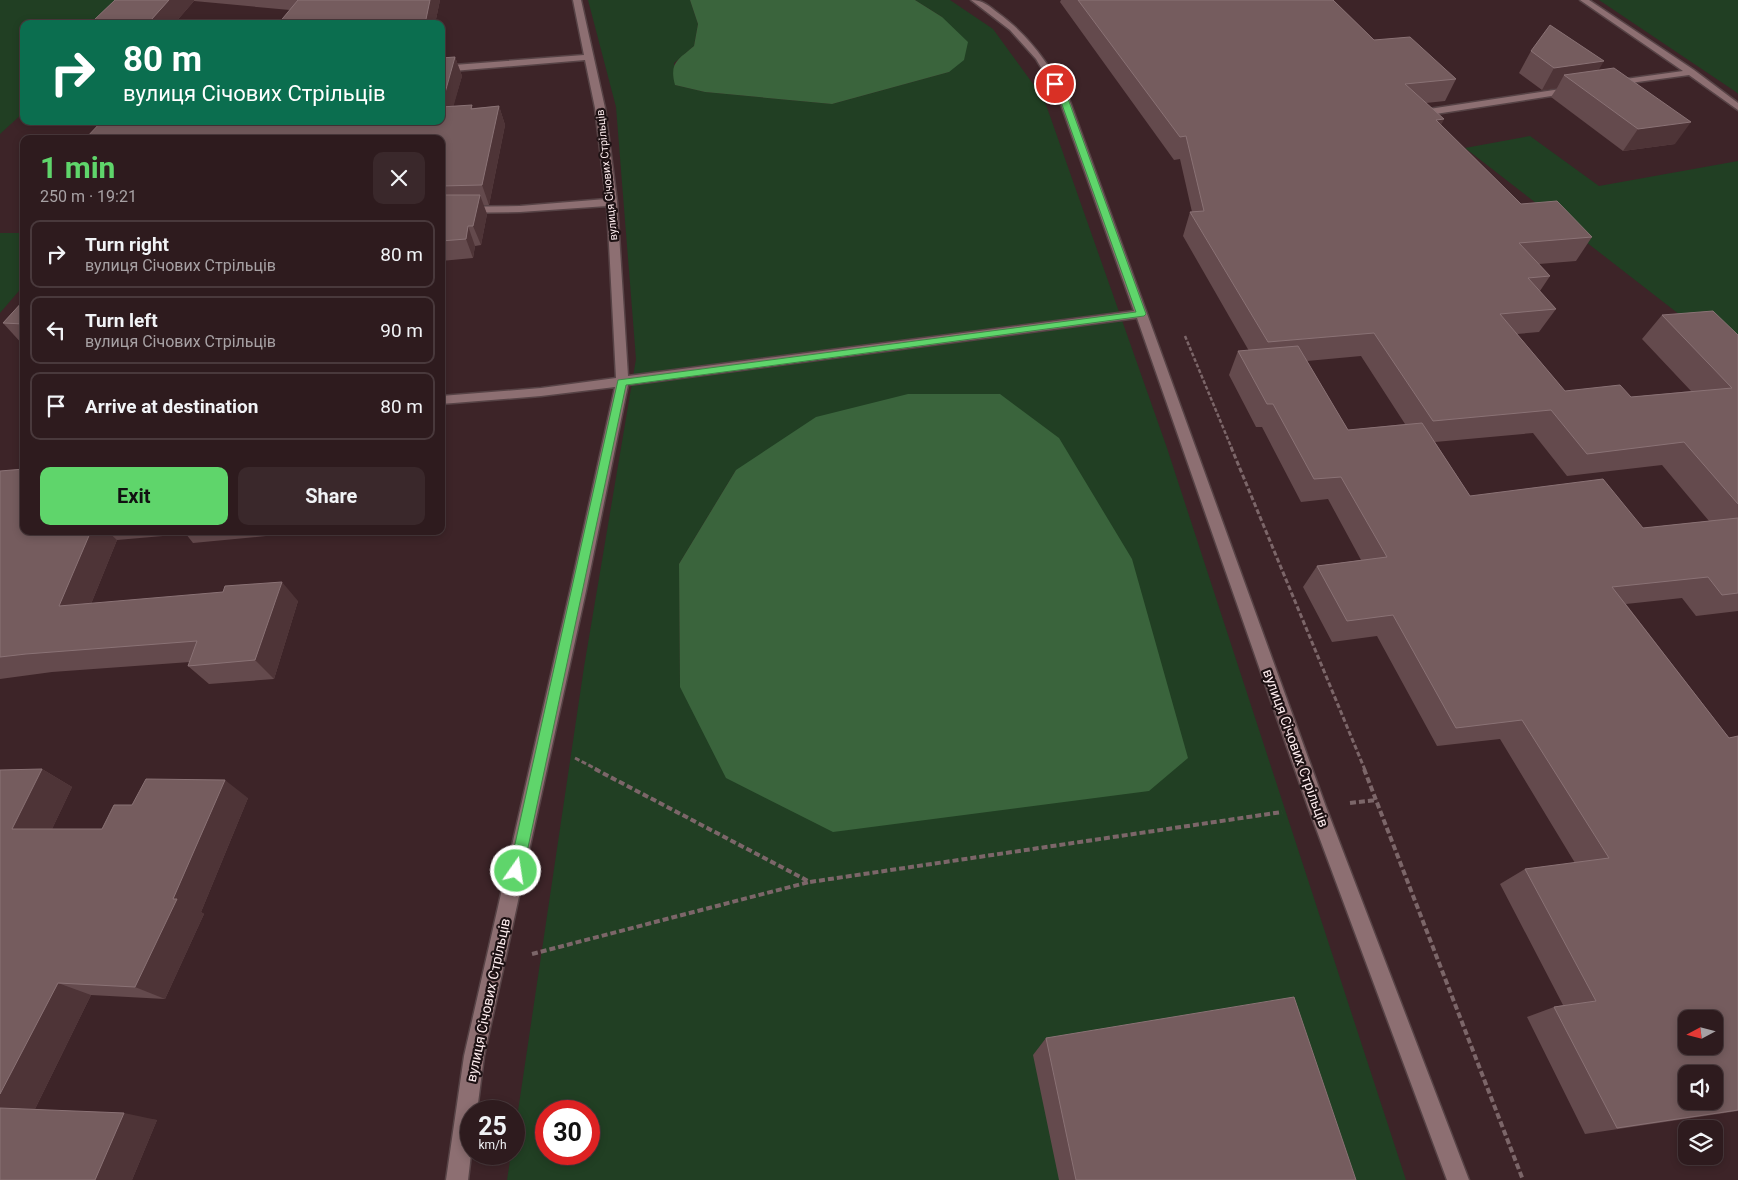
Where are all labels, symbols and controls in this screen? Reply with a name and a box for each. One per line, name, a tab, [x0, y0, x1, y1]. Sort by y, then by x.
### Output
text: 80 m	[123, 39, 202, 80]
icon: right	[40, 40, 105, 105]
pin	[1034, 63, 1076, 105]
icon: arrive	[1041, 70, 1069, 98]
text: вулиця Січових Стрільців	[123, 81, 386, 106]
street label: вулиця Січових Стрільців	[594, 109, 620, 241]
text: 1 min	[40, 150, 115, 185]
button: close	[373, 152, 425, 204]
text: 250 m · 19:21	[40, 187, 137, 206]
text: Turn right	[85, 233, 169, 256]
icon: right	[42, 240, 70, 268]
text: 80 m	[380, 243, 423, 266]
text: вулиця Січових Стрільців	[85, 256, 276, 275]
text: Turn left	[85, 309, 158, 332]
icon: left	[42, 316, 70, 344]
text: 90 m	[380, 319, 423, 342]
text: вулиця Січових Стрільців	[85, 332, 276, 351]
icon: arrive	[42, 392, 70, 420]
text: Arrive at destination	[85, 395, 258, 418]
text: 80 m	[380, 395, 423, 418]
button: Exit	[40, 467, 228, 525]
button: Share	[238, 467, 425, 525]
street label: вулиця Січових Стрільців	[1260, 667, 1332, 829]
position arrow	[489, 844, 541, 896]
street label: вулиця Січових Стрільців	[463, 917, 513, 1083]
north arrow	[1678, 1010, 1722, 1055]
map controls	[1678, 1010, 1723, 1165]
button: sound	[1678, 1065, 1723, 1110]
speed limit sign: 30	[535, 1100, 600, 1165]
text: 25	[478, 1112, 507, 1141]
button: layers	[1678, 1120, 1723, 1165]
text: km/h	[478, 1138, 507, 1152]

